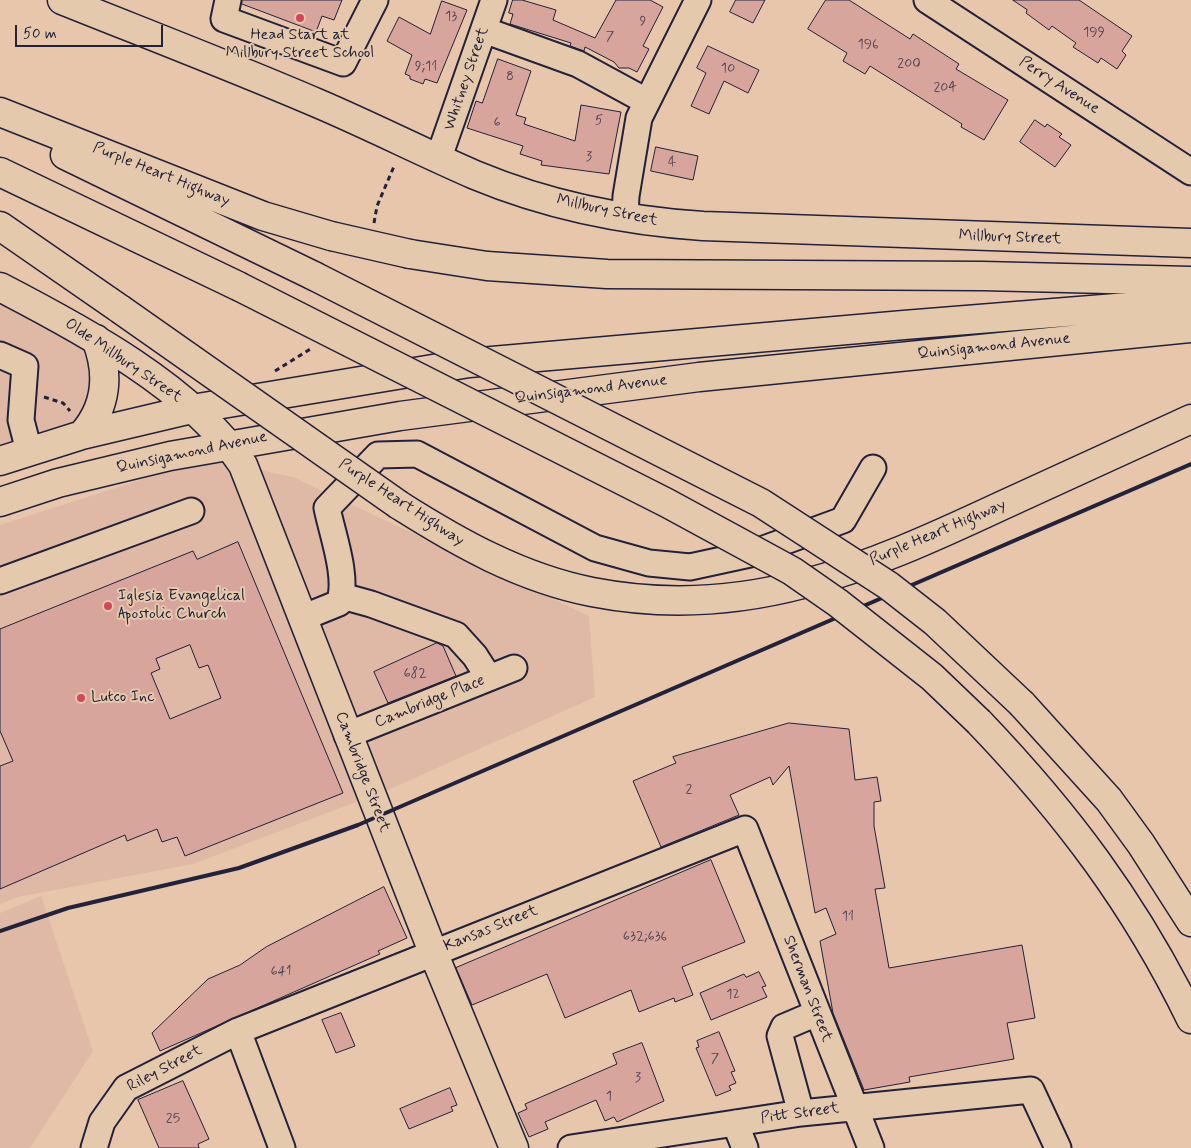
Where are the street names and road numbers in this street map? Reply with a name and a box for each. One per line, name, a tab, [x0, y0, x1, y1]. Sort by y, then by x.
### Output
street label: Whitney Street	[440, 25, 494, 133]
street label: Perry Avenue	[1015, 53, 1103, 119]
street label: Purple Heart Highway	[90, 139, 232, 211]
street label: Millbury Street	[555, 191, 659, 231]
street label: Millbury Street	[958, 227, 1062, 249]
street label: Olde Millbury Street	[61, 315, 185, 407]
street label: Quinsigamond Avenue	[917, 329, 1071, 365]
street label: Quinsigamond Avenue	[514, 371, 668, 409]
street label: Quinsigamond Avenue	[115, 428, 269, 478]
street label: Purple Heart Highway	[335, 455, 467, 551]
street label: Purple Heart Highway	[867, 496, 1009, 570]
street label: Cambridge Place	[372, 671, 488, 733]
street label: Cambridge Street	[330, 709, 394, 835]
street label: Kansas Street	[441, 901, 541, 957]
street label: Sherman Street	[778, 933, 836, 1045]
street label: Riley Street	[124, 1041, 206, 1097]
street label: Pitt Street	[759, 1099, 841, 1129]

